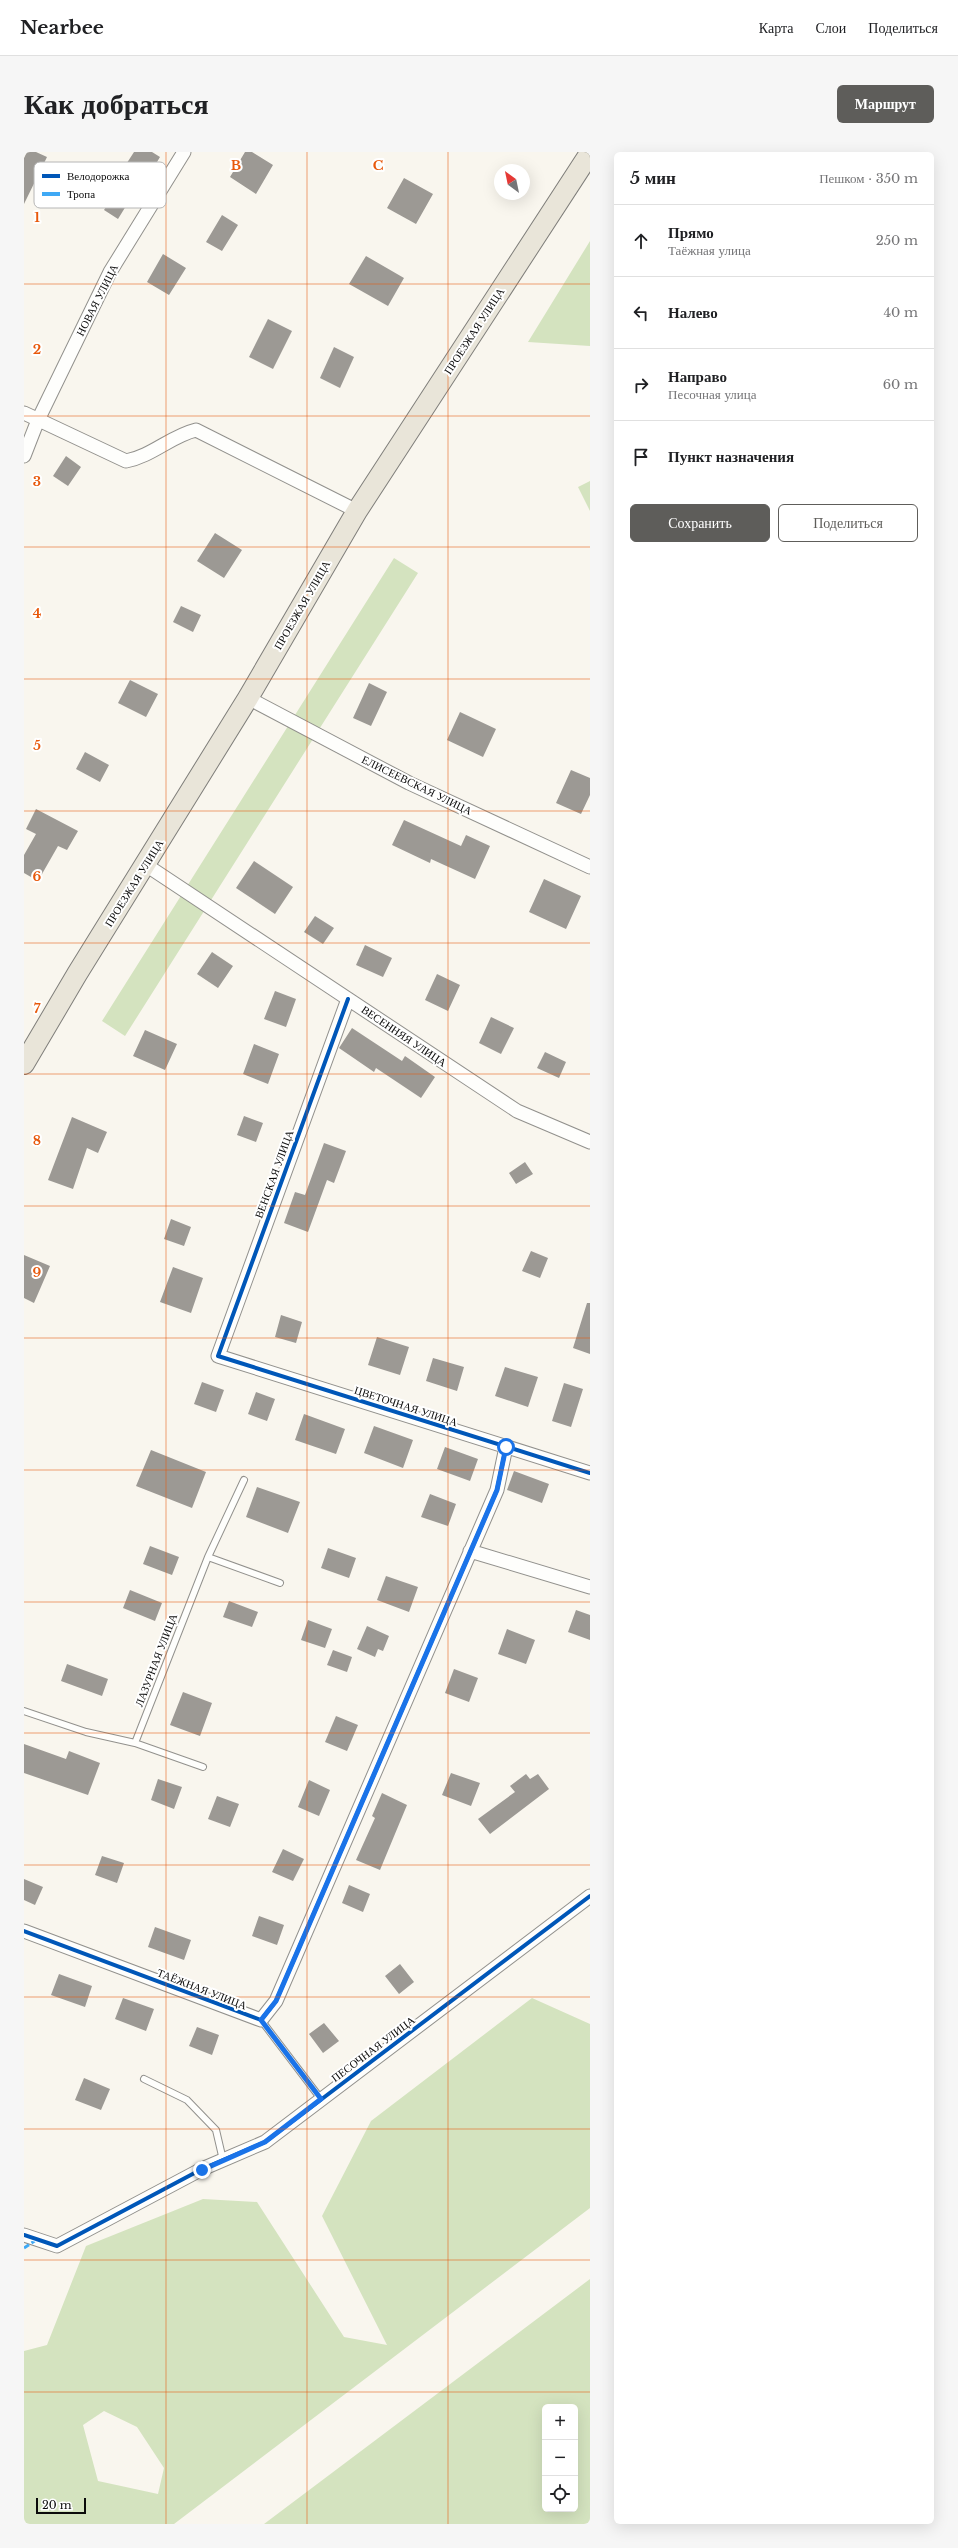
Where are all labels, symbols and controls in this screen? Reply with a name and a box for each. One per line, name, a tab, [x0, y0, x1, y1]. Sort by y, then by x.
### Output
text: Nearbee	[20, 16, 104, 39]
text: Карта	[759, 19, 793, 37]
text: Слои	[815, 19, 846, 37]
text: Поделиться	[868, 19, 938, 37]
button: Маршрут	[837, 85, 934, 123]
text: Как добраться	[24, 87, 209, 122]
text: B	[231, 157, 241, 174]
text: C	[373, 157, 384, 174]
legend	[34, 162, 166, 208]
north arrow	[494, 164, 530, 200]
text: 5 мин	[630, 168, 676, 189]
text: Велодорожка	[67, 169, 129, 183]
text: Пешком · 350 m	[819, 170, 918, 187]
text: Тропа	[67, 187, 95, 201]
text: 1	[34, 209, 40, 226]
text: Прямо	[668, 223, 714, 242]
icon: ahead	[630, 230, 652, 252]
text: 250 m	[876, 232, 918, 249]
text: Таёжная улица	[668, 242, 751, 259]
street label: НОВАЯ УЛИЦА	[73, 262, 121, 338]
street label: ПРОЕЗЖАЯ УЛИЦА	[441, 285, 507, 377]
icon: left	[630, 302, 652, 324]
text: Налево	[668, 303, 718, 322]
text: 40 m	[883, 304, 918, 321]
text: 2	[33, 341, 41, 358]
text: Направо	[668, 367, 727, 386]
icon: right	[630, 374, 652, 396]
text: 60 m	[883, 376, 918, 393]
text: Песочная улица	[668, 386, 757, 403]
icon: arrive	[630, 446, 652, 468]
text: Пункт назначения	[668, 447, 794, 466]
text: 3	[33, 473, 41, 490]
button: Сохранить	[630, 504, 770, 542]
button: Поделиться	[778, 504, 918, 542]
street label: ПРОЕЗЖАЯ УЛИЦА	[271, 558, 333, 652]
text: 4	[33, 605, 42, 622]
text: 5	[33, 737, 41, 754]
street label: ЕЛИСЕЕВСКАЯ УЛИЦА	[360, 752, 475, 818]
street label: ПРОЕЗЖАЯ УЛИЦА	[101, 837, 167, 929]
text: 6	[33, 868, 42, 885]
text: 7	[34, 1000, 41, 1017]
street label: ВЕСЕННЯЯ УЛИЦА	[359, 1002, 449, 1070]
street label: ВЕНСКАЯ УЛИЦА	[252, 1128, 296, 1220]
text: 8	[33, 1132, 41, 1149]
text: 9	[33, 1264, 42, 1281]
street label: ЦВЕТОЧНАЯ УЛИЦА	[353, 1383, 459, 1429]
route start	[497, 1438, 515, 1456]
street label: ЛАЗУРНАЯ УЛИЦА	[132, 1611, 180, 1708]
street label: ТАЁЖНАЯ УЛИЦА	[155, 1965, 249, 2013]
street label: ПЕСОЧНАЯ УЛИЦА	[328, 2013, 418, 2085]
route end	[193, 2161, 211, 2179]
map controls	[542, 2404, 578, 2512]
button: +	[542, 2404, 578, 2440]
button: −	[542, 2440, 578, 2476]
button: locate	[542, 2476, 578, 2512]
scale bar	[36, 2496, 86, 2515]
text: 20 m	[42, 2498, 72, 2512]

